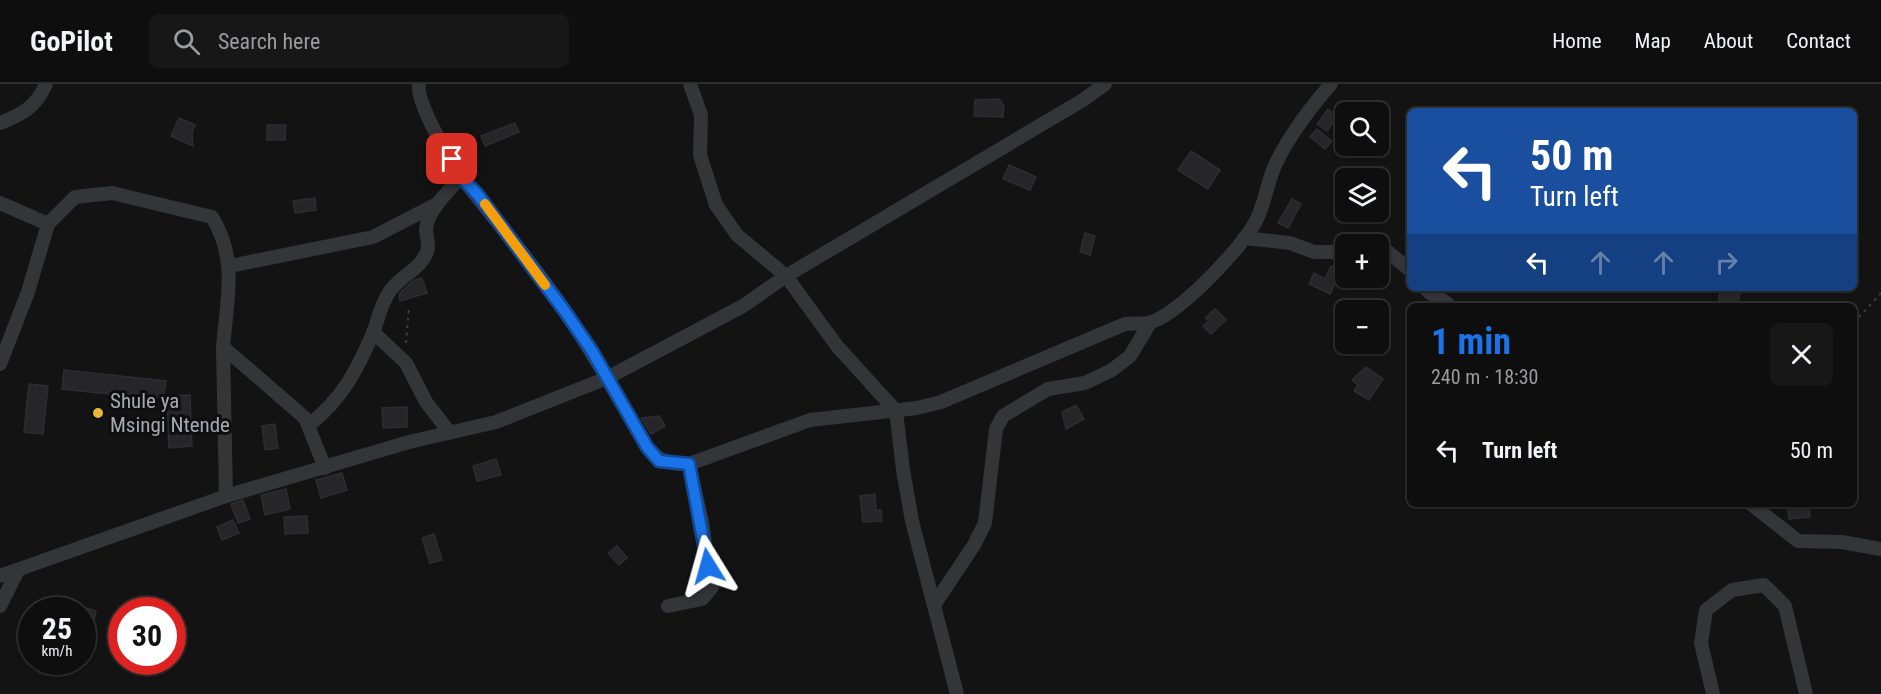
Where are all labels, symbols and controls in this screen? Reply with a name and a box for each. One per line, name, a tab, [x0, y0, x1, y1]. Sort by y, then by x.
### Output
search box	[149, 14, 569, 68]
text: GoPilot	[30, 25, 113, 58]
icon: search	[170, 25, 203, 58]
text: Search here	[218, 29, 320, 54]
text: Home	[1552, 29, 1602, 53]
text: Map	[1635, 29, 1671, 53]
text: About	[1704, 29, 1753, 53]
text: Contact	[1786, 29, 1851, 53]
map controls	[1335, 102, 1389, 354]
button: search	[1335, 102, 1389, 156]
text: 50 m	[1530, 131, 1613, 180]
icon: left	[1431, 132, 1509, 210]
pin	[426, 133, 477, 184]
icon: arrive	[435, 142, 468, 175]
button: layers	[1335, 168, 1389, 222]
text: Turn left	[1530, 181, 1619, 213]
button: +	[1335, 234, 1389, 288]
icon: left	[1521, 246, 1554, 279]
icon: ahead	[1584, 246, 1617, 279]
icon: ahead	[1647, 246, 1680, 279]
icon: right	[1710, 246, 1743, 279]
button: −	[1335, 300, 1389, 354]
text: 1 min	[1431, 321, 1511, 363]
button: close	[1770, 323, 1833, 386]
text: 240 m · 18:30	[1431, 365, 1538, 389]
place label: Shule ya Msingi Ntende	[110, 389, 230, 437]
marker: Shule ya Msingi Ntende	[91, 406, 105, 420]
icon: left	[1431, 434, 1464, 467]
text: Turn left	[1482, 438, 1557, 463]
text: 50 m	[1790, 438, 1833, 463]
position arrow	[676, 534, 740, 598]
speed limit sign: 30	[108, 597, 186, 675]
text: 25	[42, 611, 72, 646]
text: km/h	[42, 642, 72, 660]

